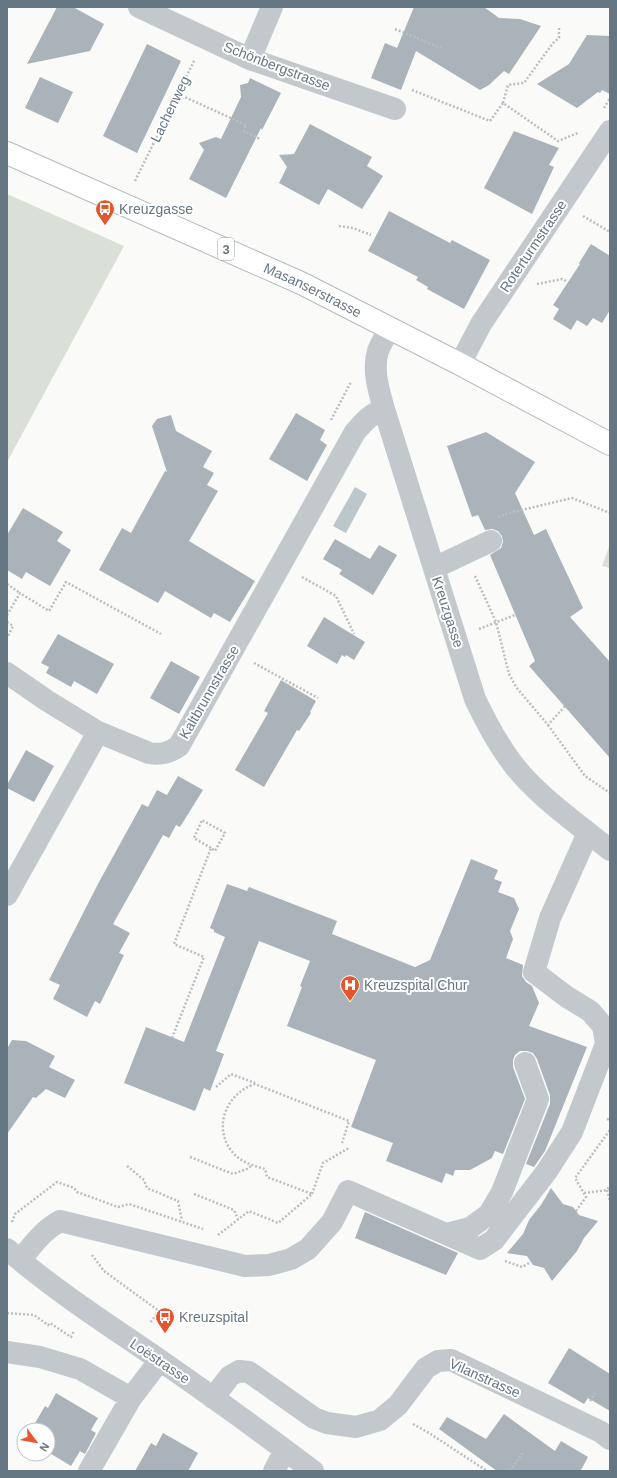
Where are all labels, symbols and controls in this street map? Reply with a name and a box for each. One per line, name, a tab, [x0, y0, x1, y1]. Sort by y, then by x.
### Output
street label: Schönbergstrasse	[221, 38, 333, 94]
street label: Lachenweg	[147, 73, 193, 145]
street label: Roterturmstrasse	[496, 197, 570, 295]
bus stop icon: Kreuzgasse	[94, 198, 116, 226]
place label: Kreuzgasse	[119, 201, 193, 217]
road number: 3	[218, 238, 234, 260]
street label: Masanserstrasse	[261, 260, 364, 321]
street label: Kreuzgasse	[429, 574, 467, 650]
street label: Kaltbrunnstrasse	[176, 642, 242, 741]
hospital icon: Kreuzspital Chur	[339, 974, 361, 1002]
place label: Kreuzspital Chur	[364, 977, 468, 993]
bus stop icon: Kreuzspital	[154, 1306, 176, 1334]
place label: Kreuzspital	[179, 1309, 248, 1325]
street label: Loëstrasse	[127, 1335, 193, 1387]
street label: Vilanstrasse	[447, 1355, 523, 1401]
north arrow	[16, 1422, 56, 1462]
text: N	[37, 1441, 52, 1454]

